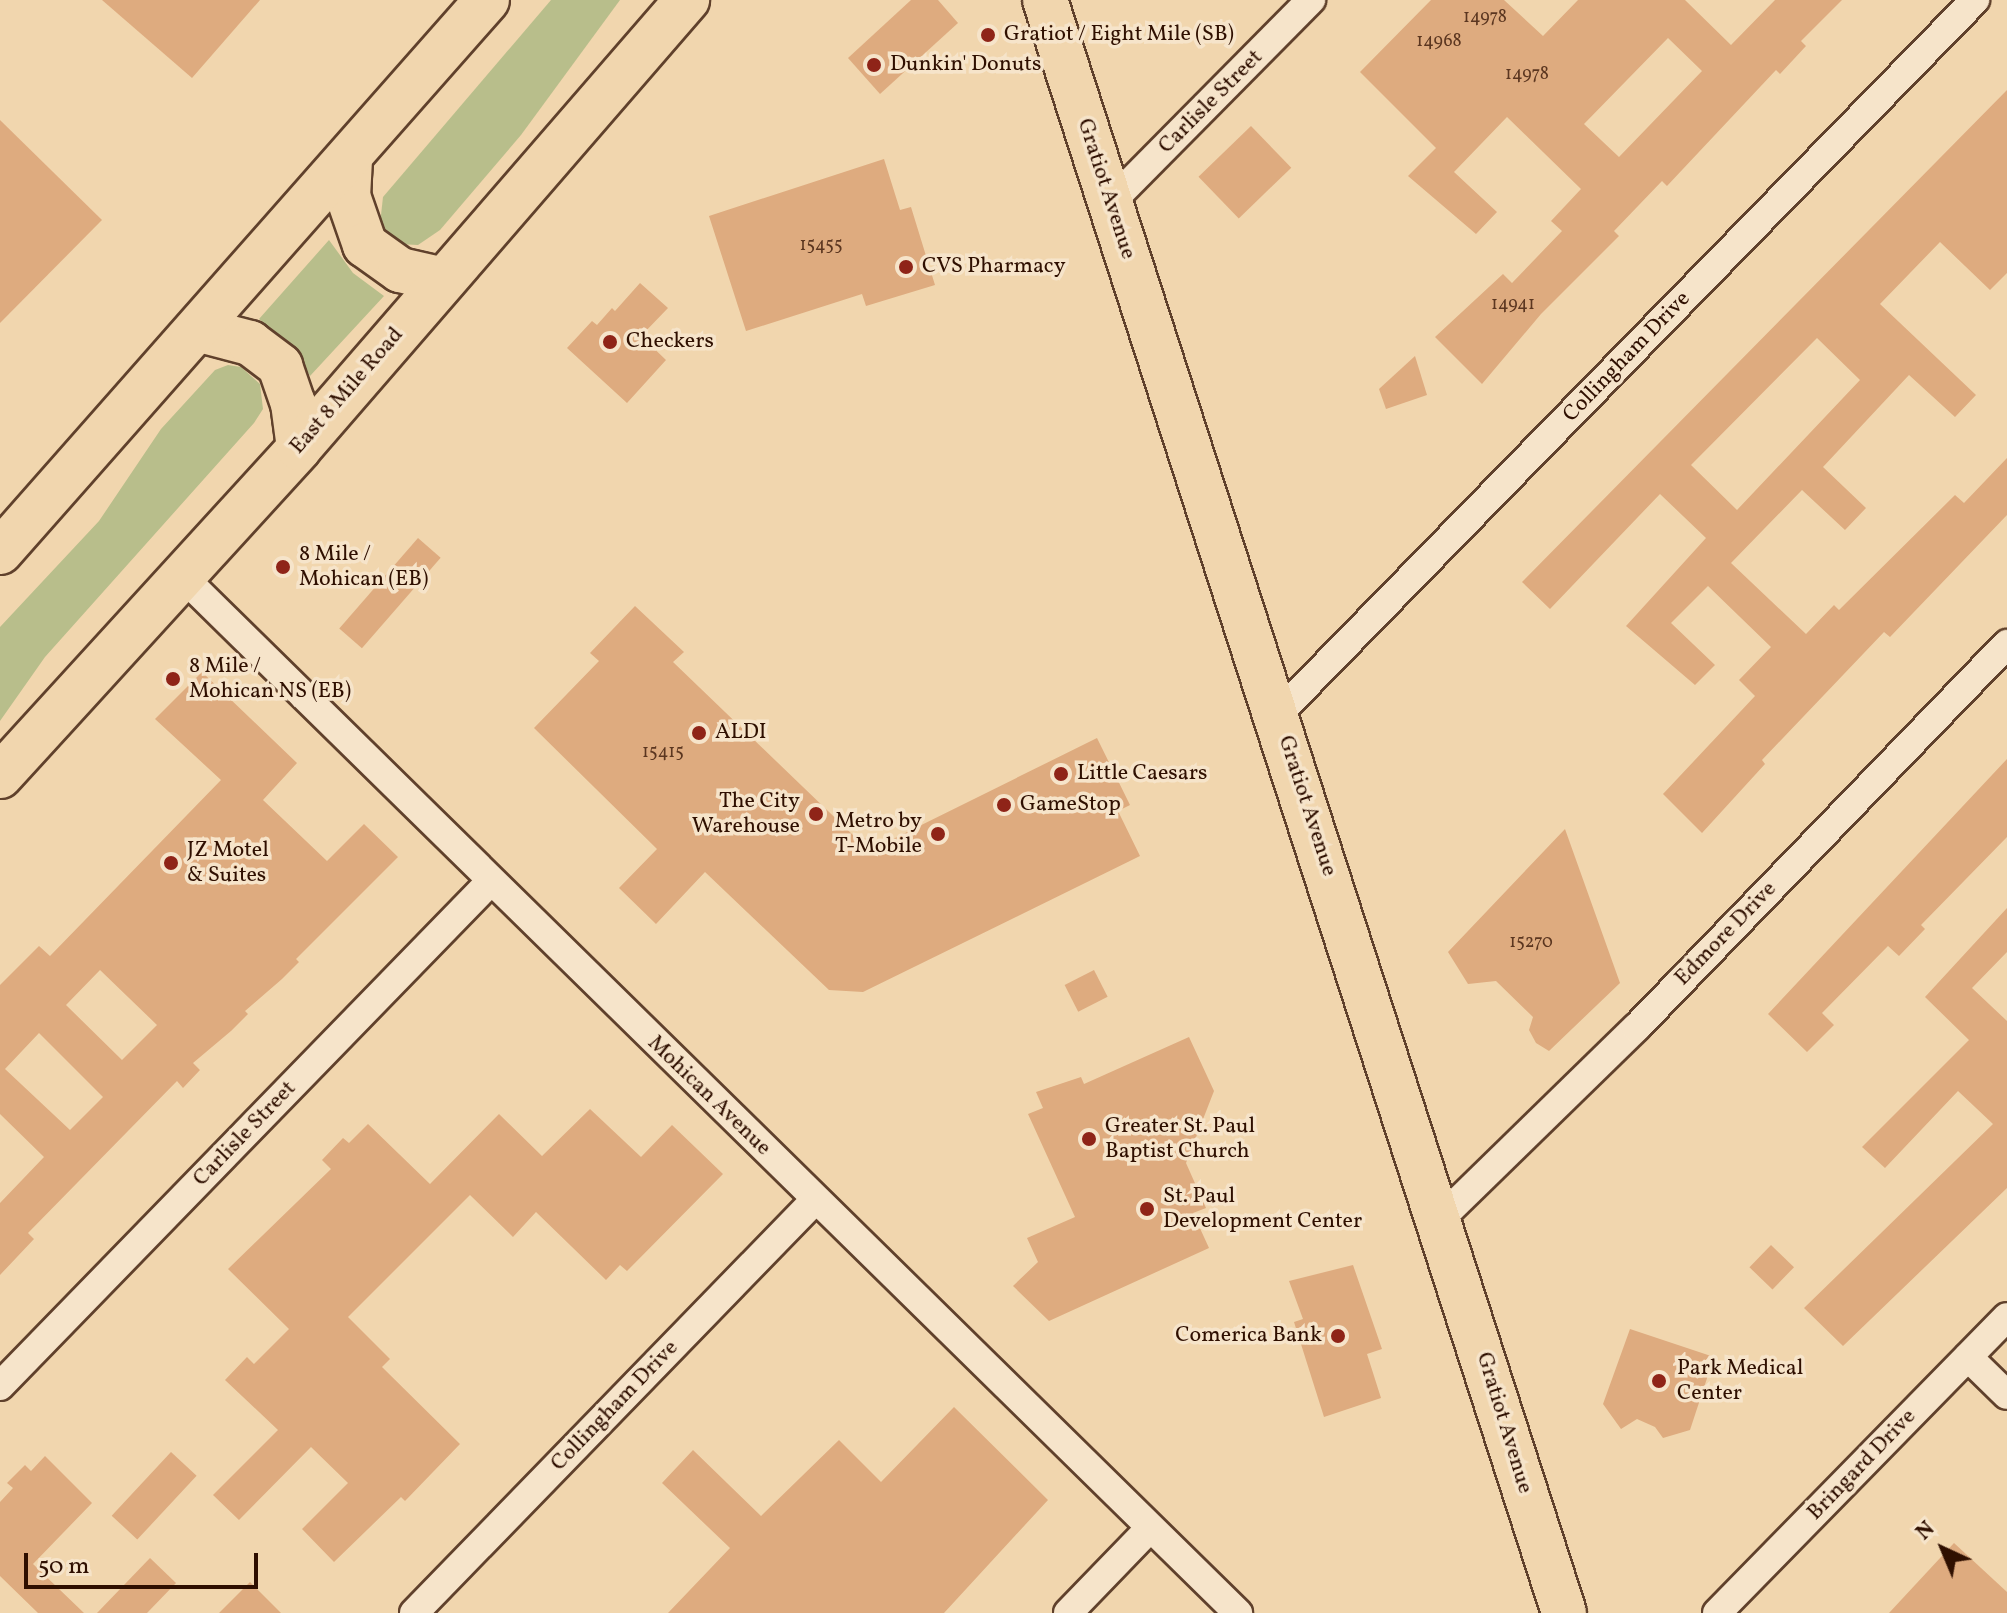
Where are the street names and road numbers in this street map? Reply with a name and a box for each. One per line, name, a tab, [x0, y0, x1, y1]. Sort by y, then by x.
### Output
street label: Carlisle Street	[1154, 45, 1268, 159]
street label: Gratiot Avenue	[1071, 115, 1141, 263]
street label: Collingham Drive	[1558, 286, 1696, 428]
street label: East 8 Mile Road	[285, 322, 409, 460]
street label: Gratiot Avenue	[1272, 732, 1342, 880]
street label: Edmore Drive	[1670, 876, 1782, 992]
street label: Mohican Avenue	[642, 1030, 776, 1162]
street label: Carlisle Street	[188, 1076, 302, 1192]
street label: Collingham Drive	[546, 1335, 684, 1477]
street label: Gratiot Avenue	[1470, 1349, 1538, 1497]
street label: Bringard Drive	[1802, 1404, 1922, 1526]

